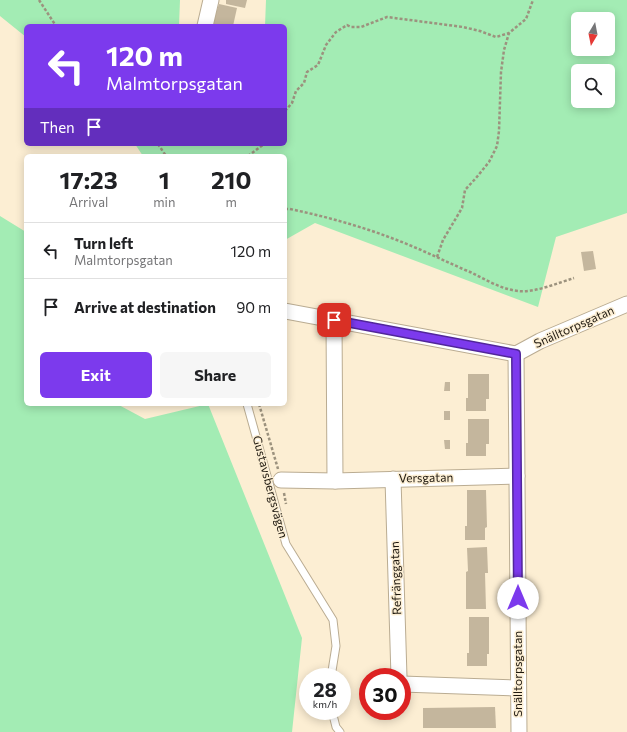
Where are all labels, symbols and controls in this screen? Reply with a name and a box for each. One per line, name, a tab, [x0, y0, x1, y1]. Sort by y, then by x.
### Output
north arrow	[571, 12, 615, 56]
map controls	[571, 12, 615, 108]
text: 120 m	[106, 38, 183, 72]
icon: left	[40, 40, 92, 92]
button: search	[571, 64, 615, 108]
text: Malmtorpsgatan	[106, 72, 243, 94]
icon: arrive	[83, 116, 105, 138]
text: Then	[40, 118, 75, 136]
text: 17:23	[60, 165, 118, 194]
text: 1	[159, 165, 170, 194]
text: 210	[211, 165, 251, 194]
text: Arrival	[69, 194, 108, 210]
text: min	[153, 194, 175, 210]
text: m	[225, 194, 237, 210]
text: Turn left	[74, 234, 133, 252]
icon: left	[40, 240, 62, 262]
text: 120 m	[231, 242, 271, 260]
text: Malmtorpsgatan	[74, 252, 173, 268]
icon: arrive	[40, 296, 62, 318]
text: Arrive at destination	[74, 298, 216, 316]
text: 90 m	[236, 298, 271, 316]
street label: Snälltorpsgatan	[531, 302, 616, 350]
pin	[317, 303, 351, 337]
icon: arrive	[323, 309, 345, 331]
button: Exit	[40, 352, 152, 398]
button: Share	[160, 352, 271, 398]
street label: Gustavsbergsvägen	[251, 434, 291, 539]
street label: Versgatan	[399, 470, 453, 484]
street label: Refränggatan	[387, 541, 403, 615]
position arrow	[497, 577, 539, 619]
street label: Snälltorpsgatan	[510, 631, 524, 717]
speed limit sign: 30	[359, 668, 411, 720]
text: 28	[313, 677, 337, 701]
text: km/h	[313, 698, 337, 710]

